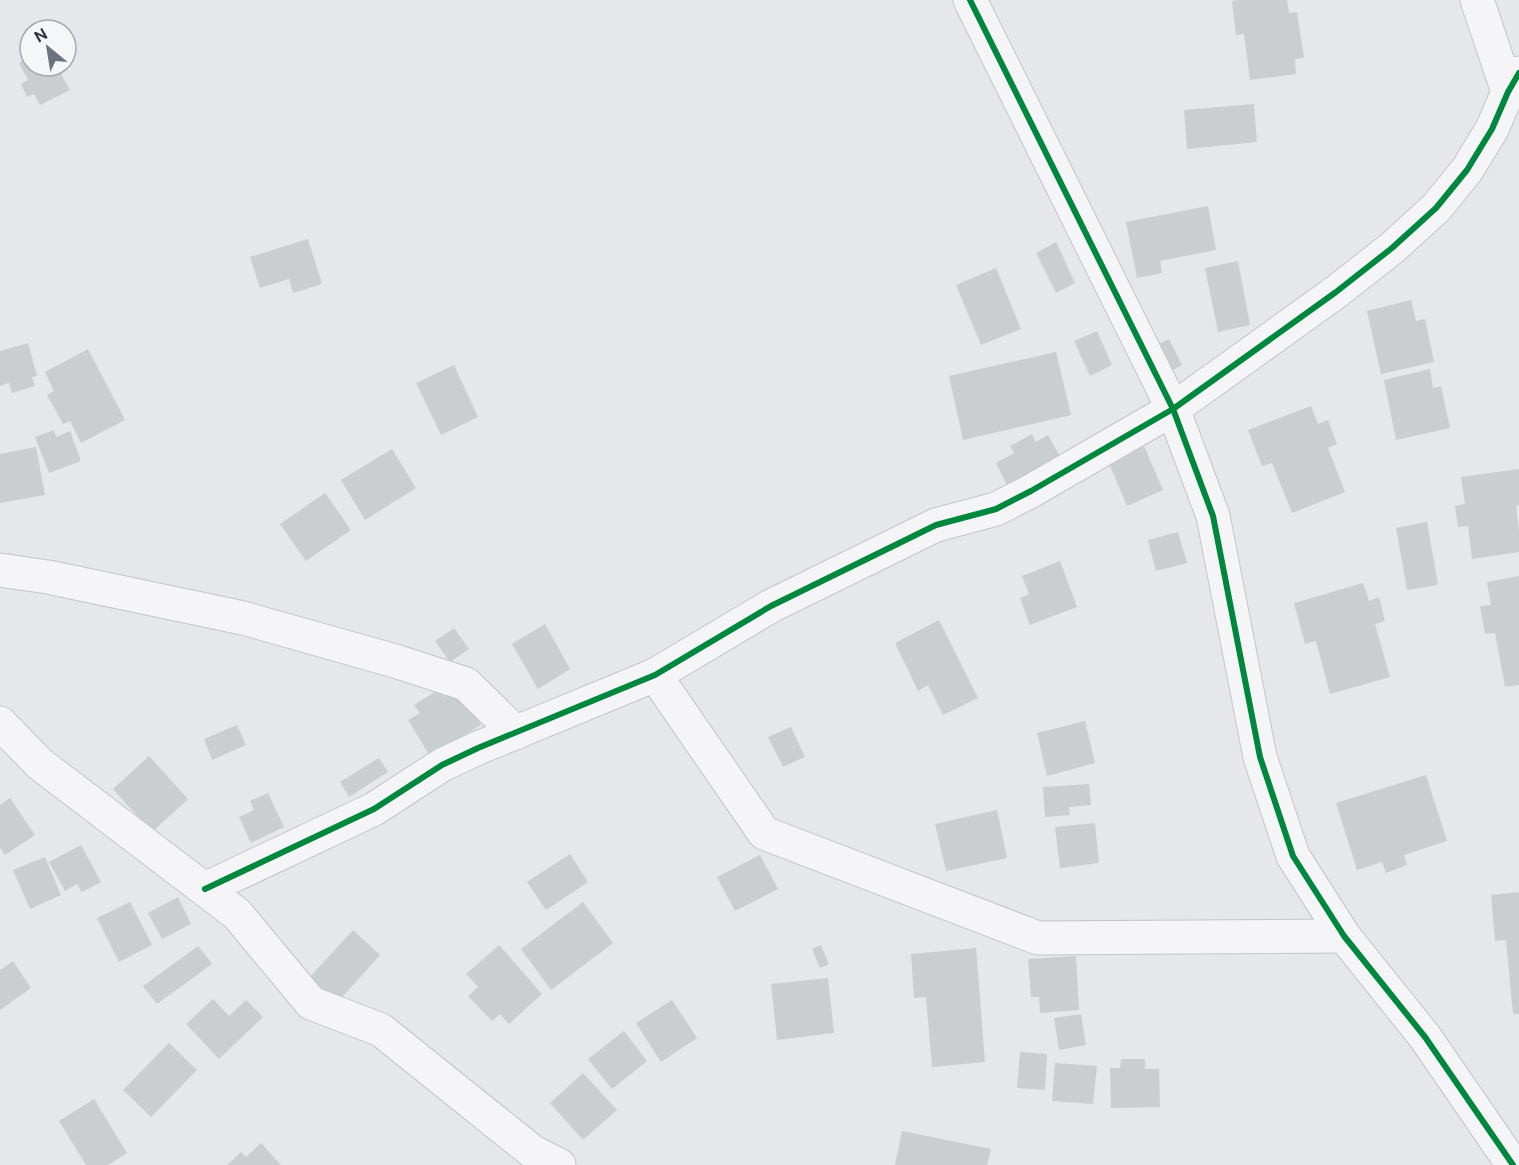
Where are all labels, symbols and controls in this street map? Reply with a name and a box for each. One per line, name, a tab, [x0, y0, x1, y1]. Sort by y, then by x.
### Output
north arrow	[18, 18, 78, 78]
text: N	[30, 23, 51, 47]

